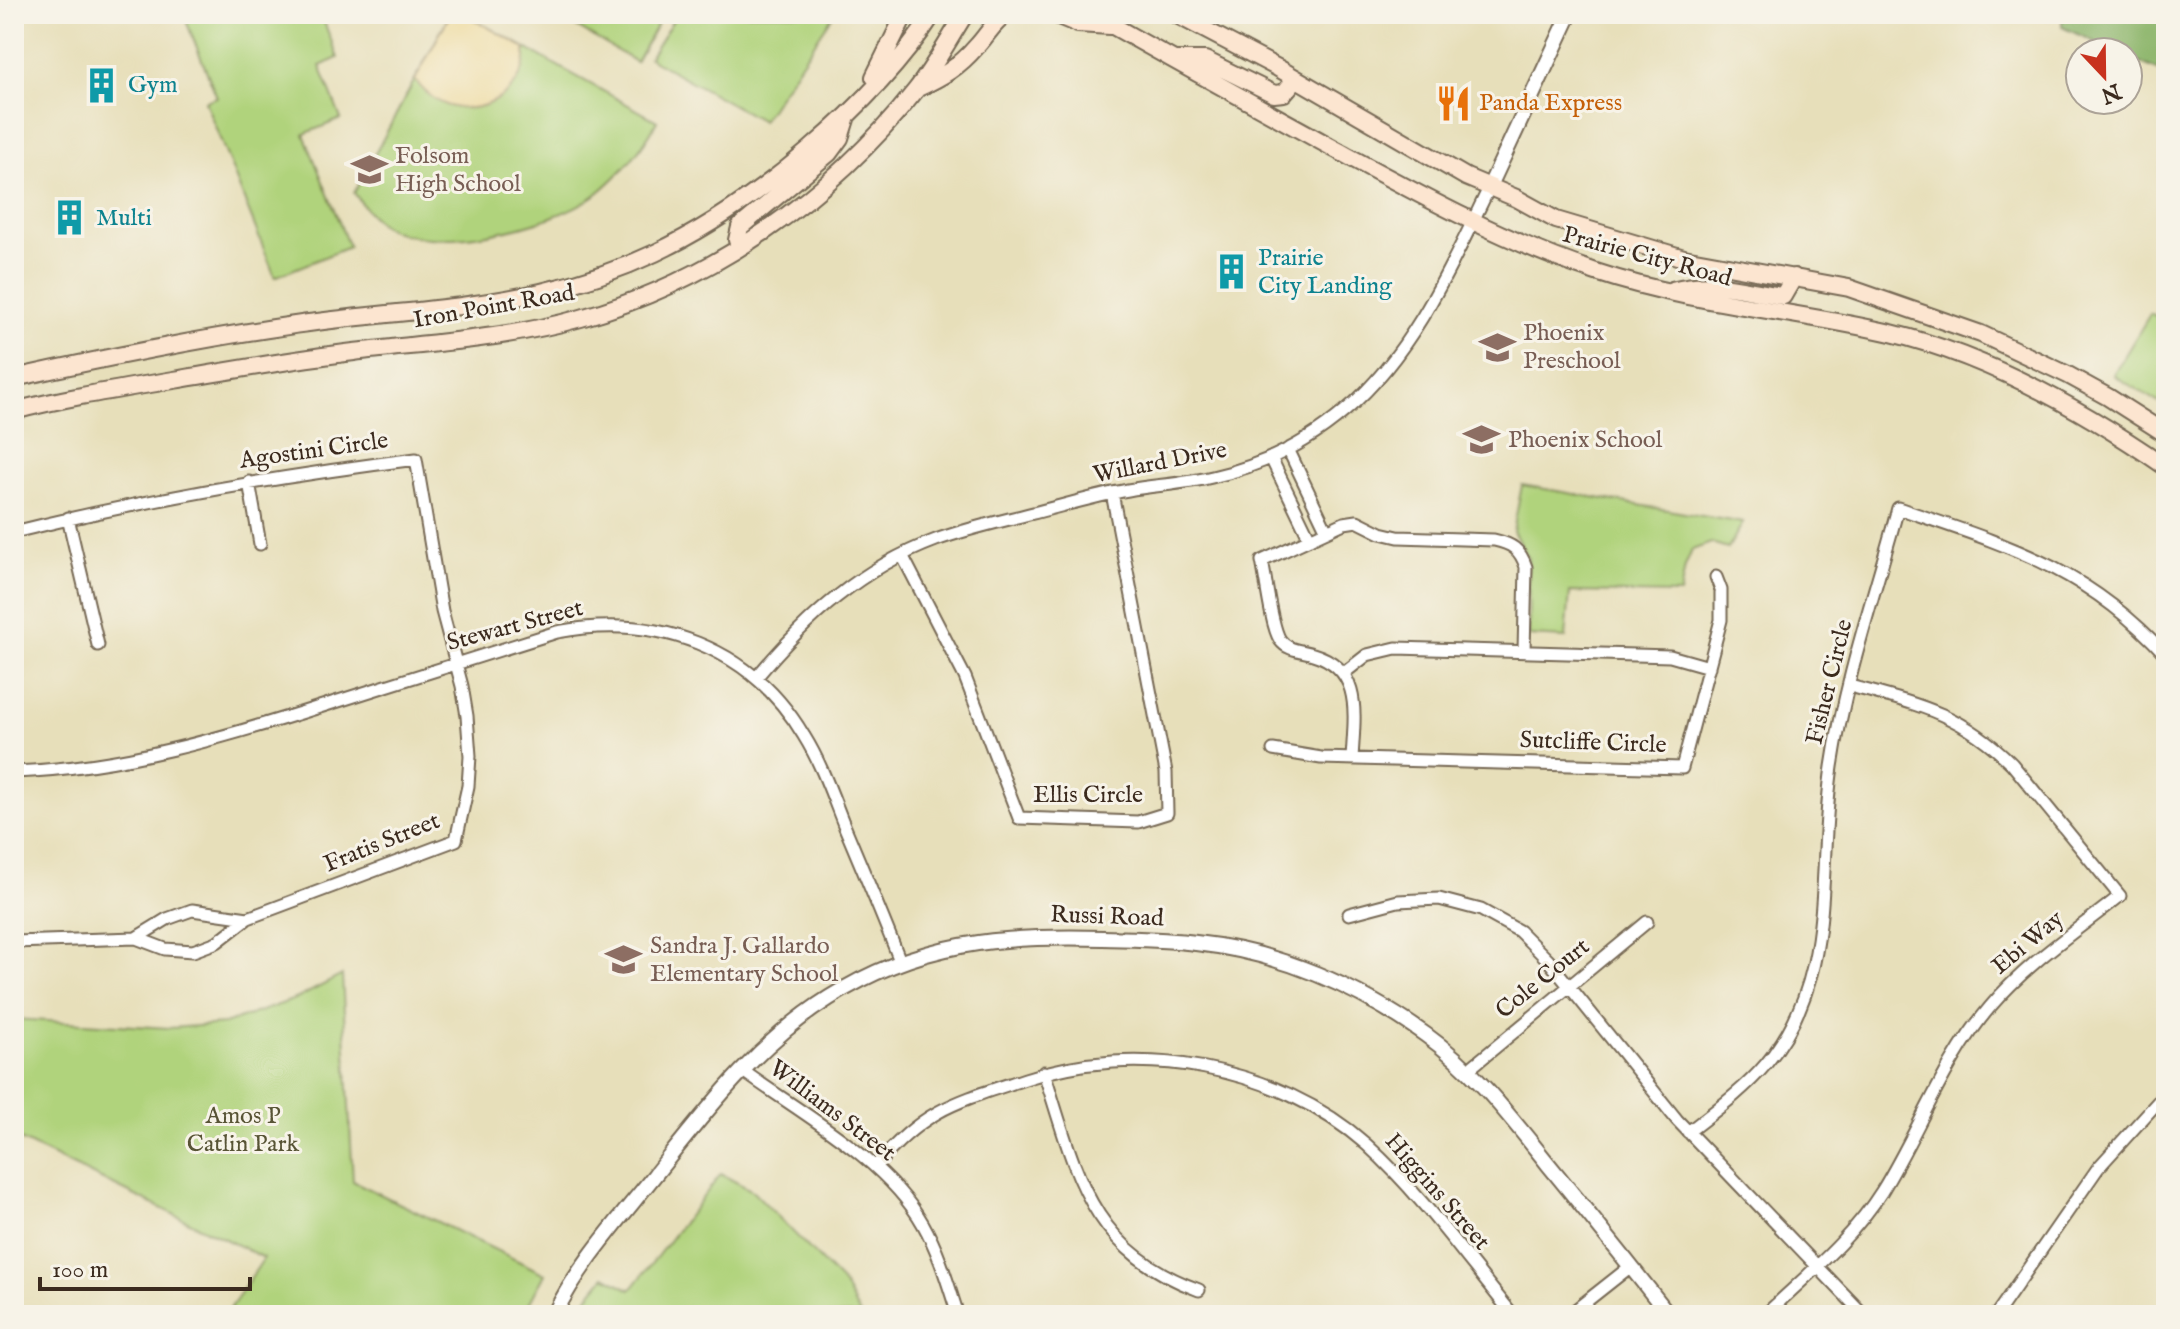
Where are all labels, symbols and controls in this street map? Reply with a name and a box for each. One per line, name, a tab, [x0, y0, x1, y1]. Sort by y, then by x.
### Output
north arrow	[2064, 36, 2144, 116]
building icon: Gym	[83, 66, 121, 104]
place label: Gym	[128, 70, 177, 101]
text: N	[2097, 76, 2126, 109]
restaurant icon: Panda Express	[1434, 84, 1472, 122]
place label: Panda Express	[1479, 88, 1622, 119]
place label: Folsom High School	[395, 141, 521, 200]
school or university icon: Folsom High School	[350, 151, 388, 189]
building icon: Multi	[51, 199, 89, 237]
place label: Multi	[96, 203, 152, 234]
street label: Prairie City Road	[1559, 220, 1735, 295]
place label: Prairie City Landing	[1258, 243, 1393, 302]
building icon: Prairie City Landing	[1213, 253, 1251, 291]
street label: Iron Point Road	[411, 278, 577, 336]
place label: Phoenix Preschool	[1523, 318, 1621, 377]
school or university icon: Phoenix Preschool	[1478, 328, 1516, 366]
school or university icon: Phoenix School	[1463, 421, 1501, 459]
street label: Agostini Circle	[237, 425, 390, 477]
place label: Phoenix School	[1508, 425, 1663, 456]
street label: Willard Drive	[1090, 435, 1230, 491]
street label: Stewart Street	[444, 593, 586, 659]
street label: Fisher Circle	[1799, 616, 1861, 748]
street label: Sutcliffe Circle	[1519, 725, 1667, 761]
street label: Ellis Circle	[1033, 780, 1143, 811]
street label: Fratis Street	[320, 806, 444, 880]
street label: Russi Road	[1050, 900, 1164, 934]
street label: Ebi Way	[1986, 904, 2070, 982]
place label: Sandra J. Gallardo Elementary School	[650, 931, 839, 990]
street label: Cole Court	[1490, 932, 1596, 1026]
school or university icon: Sandra J. Gallardo Elementary School	[605, 941, 643, 979]
street label: Williams Street	[762, 1053, 902, 1169]
park label: Amos P Catlin Park	[187, 1101, 299, 1160]
street label: Higgins Street	[1378, 1127, 1496, 1257]
scale bar	[40, 1241, 250, 1291]
text: 100 m	[52, 1255, 108, 1286]

